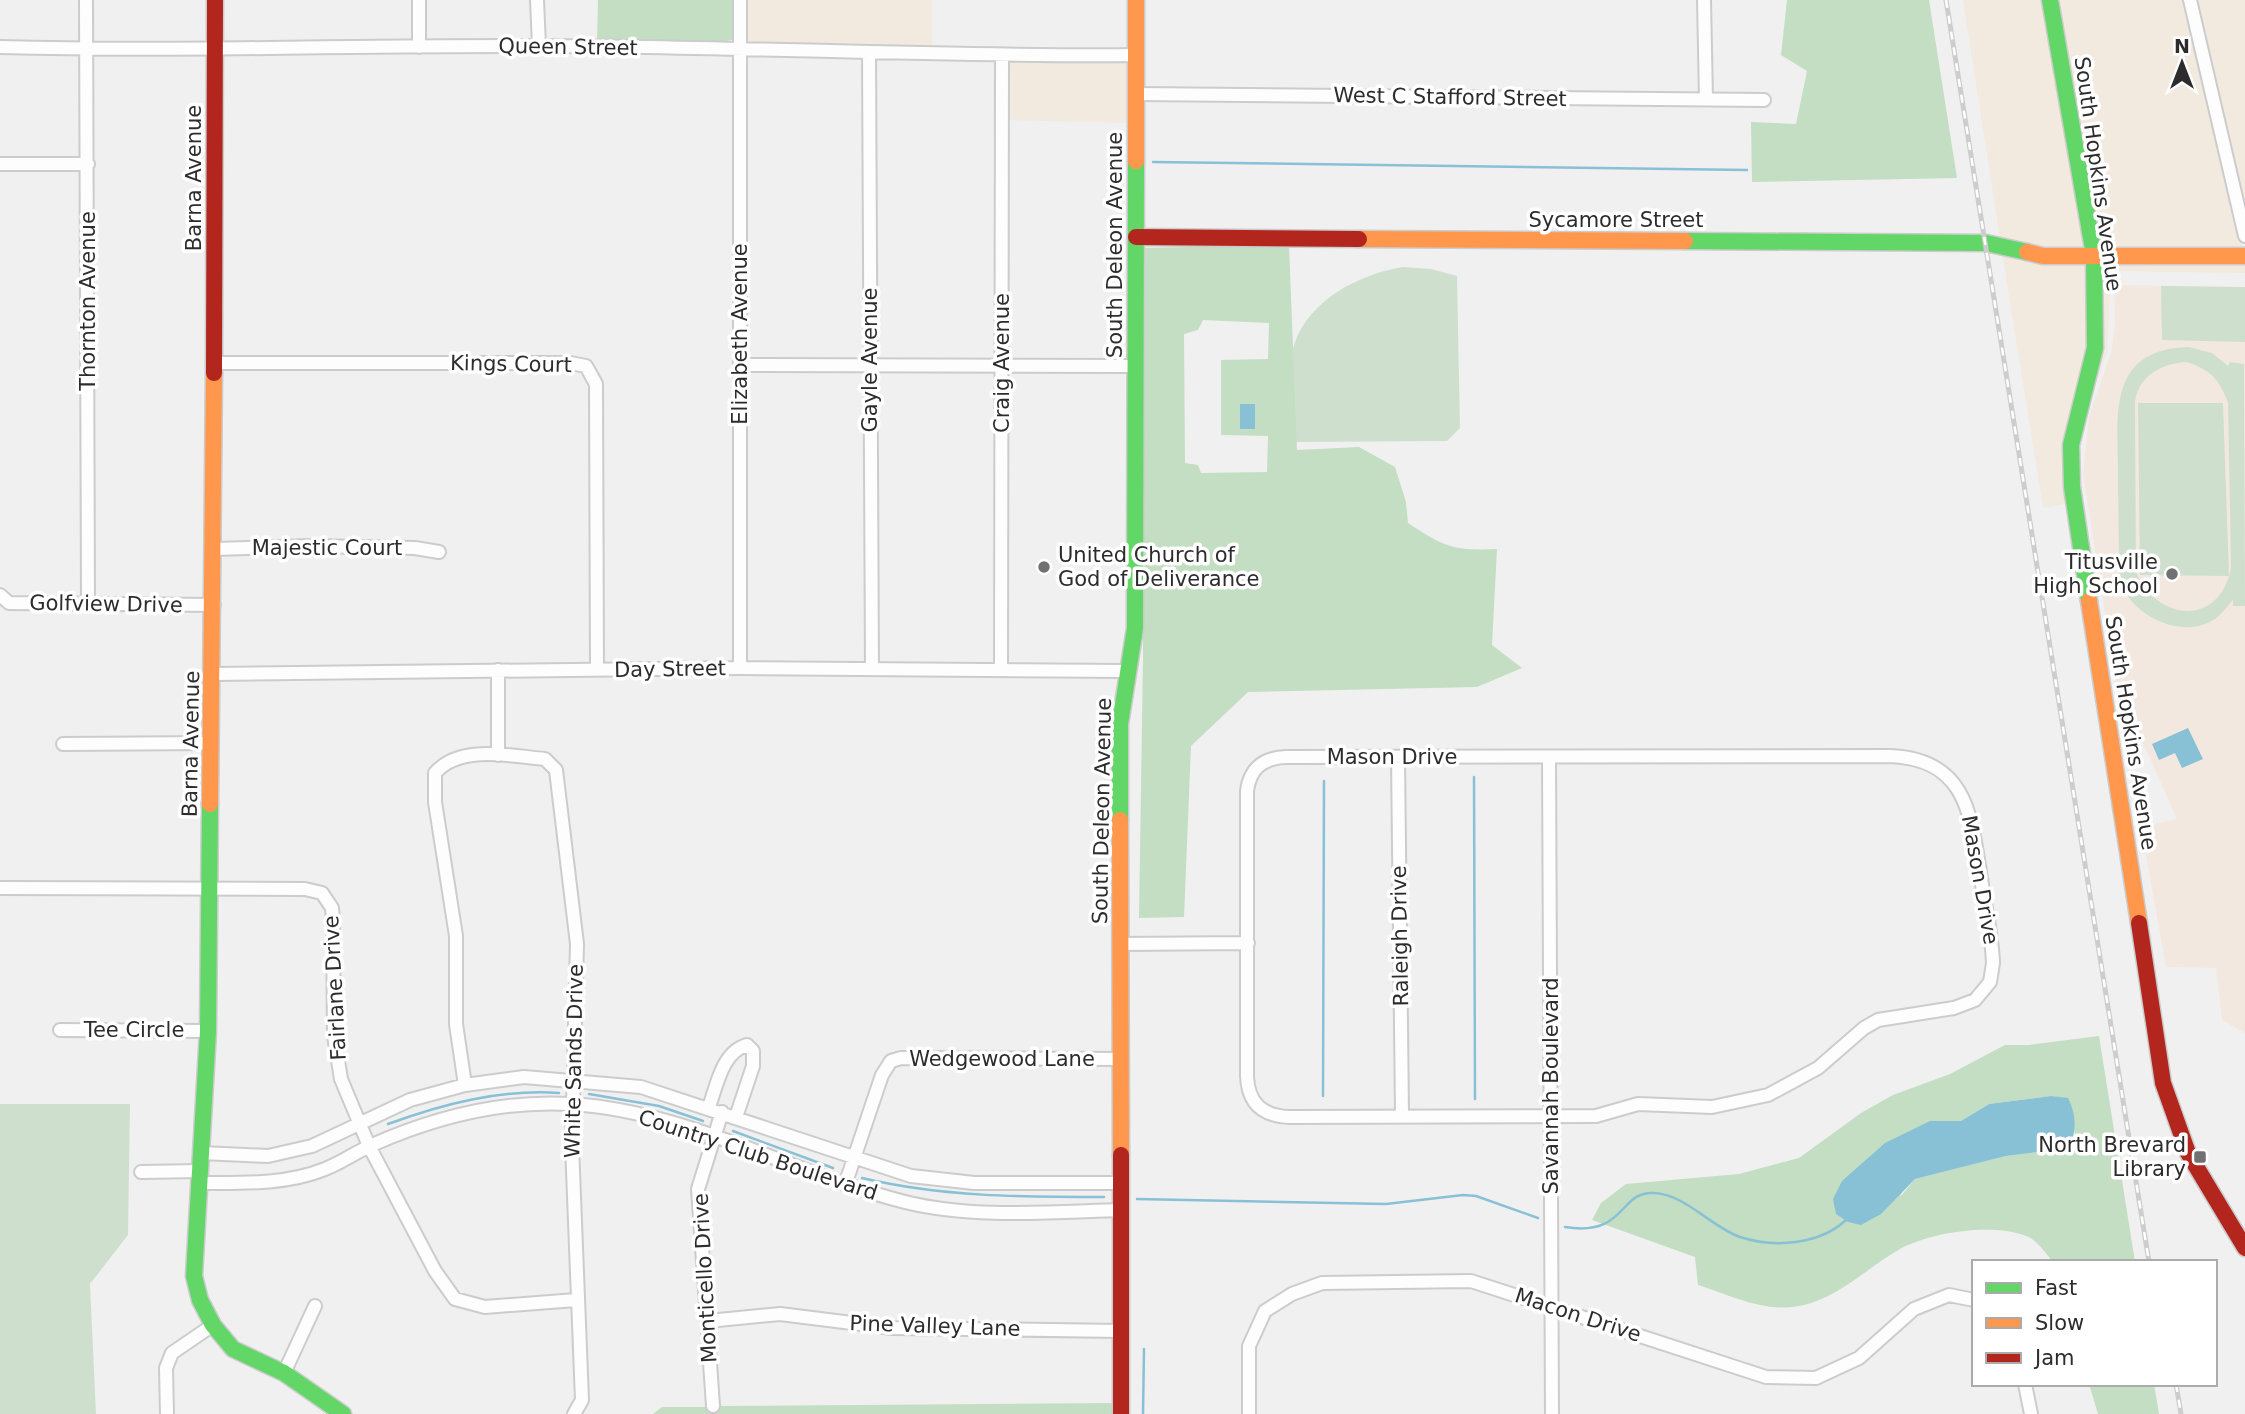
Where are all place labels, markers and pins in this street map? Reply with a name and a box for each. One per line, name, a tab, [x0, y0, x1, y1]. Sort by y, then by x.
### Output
place label: United Church of God of Deliverance	[1058, 543, 1259, 591]
place label: Titusville High School	[2033, 550, 2158, 598]
marker: United Church of God of Deliverance	[1036, 559, 1052, 575]
marker: Titusville High School	[2164, 566, 2180, 582]
place label: North Brevard Library	[2038, 1133, 2186, 1181]
marker: North Brevard Library	[2192, 1149, 2208, 1165]

